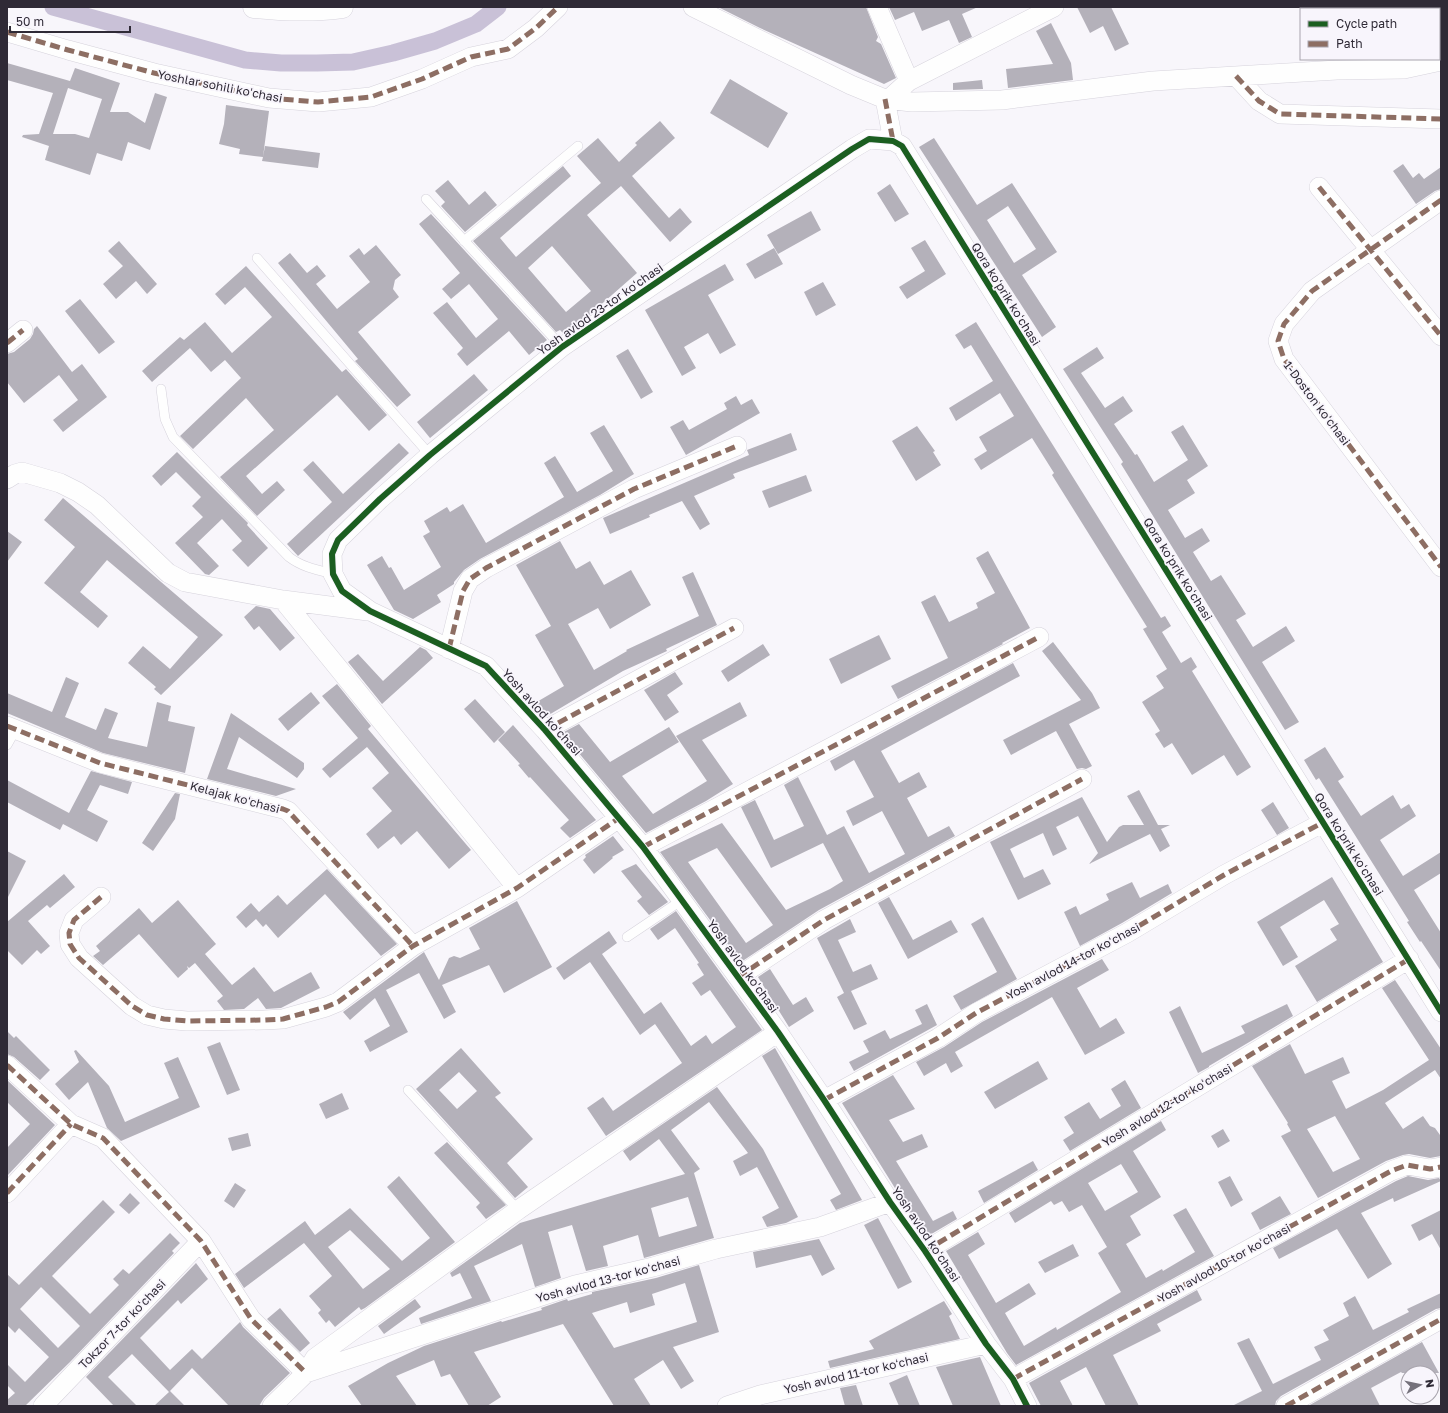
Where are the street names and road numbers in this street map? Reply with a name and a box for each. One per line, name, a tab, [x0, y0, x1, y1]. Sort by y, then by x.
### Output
street label: Yoshlar sohili koʻchasi	[156, 67, 284, 105]
street label: Qora koʻprik koʻchasi	[968, 240, 1044, 348]
street label: Yosh avlod 23-tor koʻchasi	[534, 260, 666, 358]
street label: 1-Doston koʻchasi	[1280, 358, 1354, 448]
street label: Qora koʻprik koʻchasi	[1140, 515, 1216, 623]
street label: Yosh avlod koʻchasi	[499, 665, 585, 759]
street label: Kelajak koʻchasi	[189, 778, 281, 816]
street label: Qora koʻprik koʻchasi	[1311, 790, 1387, 898]
street label: Yosh avlod koʻchasi	[704, 916, 782, 1016]
street label: Yosh avlod 14-tor koʻchasi	[1004, 919, 1142, 1003]
street label: Yosh avlod 12-tor koʻchasi	[1099, 1060, 1235, 1150]
street label: Yosh avlod koʻchasi	[888, 1183, 964, 1285]
street label: Yosh avlod 10-tor koʻchasi	[1155, 1220, 1293, 1306]
street label: Yosh avlod 13-tor koʻchasi	[534, 1252, 682, 1306]
street label: Tokzor 7-tor koʻchasi	[75, 1276, 169, 1372]
street label: Yosh avlod 11-tor koʻchasi	[782, 1349, 930, 1397]

